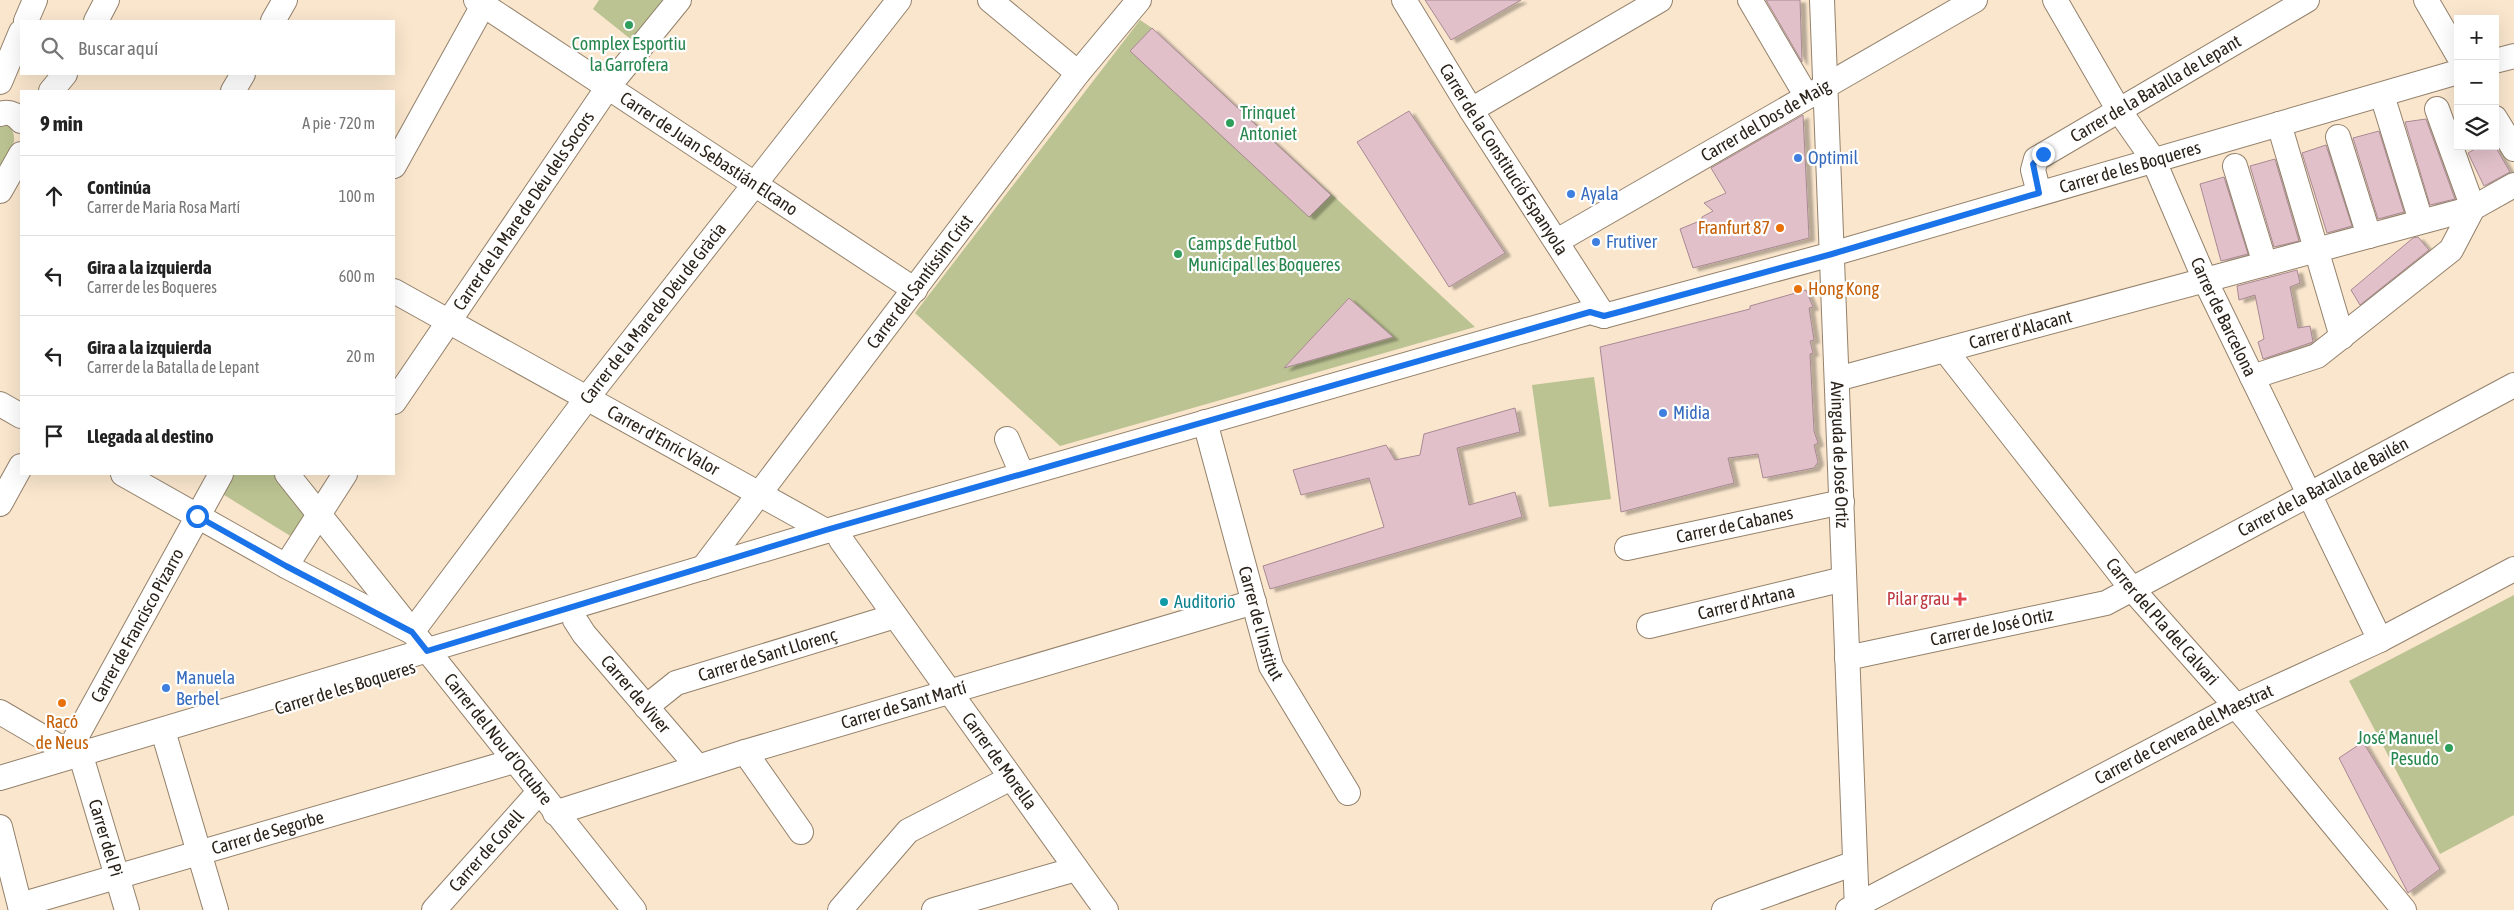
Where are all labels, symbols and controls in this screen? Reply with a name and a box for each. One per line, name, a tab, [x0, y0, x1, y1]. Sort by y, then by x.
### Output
map controls	[2454, 15, 2499, 150]
button: +	[2454, 15, 2499, 60]
marker: Complex Esportiu la Garrofera	[623, 19, 635, 31]
search box	[20, 20, 395, 75]
street label: Carrer de la Batalla de Lepant	[2067, 30, 2244, 146]
place label: Complex Esportiu la Garrofera	[572, 33, 686, 75]
icon: search	[38, 34, 66, 62]
text: Buscar aquí	[78, 37, 158, 59]
street label: Carrer de la Constitució Espanyola	[1435, 60, 1573, 259]
button: −	[2454, 60, 2499, 105]
street label: Carrer del Dos de Maig	[1697, 75, 1834, 166]
street label: Carrer de Juan Sebastián Elcano	[616, 87, 802, 220]
place label: Trinquet Antoniet	[1240, 102, 1297, 144]
button: layers	[2454, 105, 2499, 150]
street label: Carrer de la Mare de Déu dels Socors	[448, 107, 598, 314]
text: 9 min	[40, 111, 83, 135]
text: A pie · 720 m	[302, 114, 375, 132]
marker: Trinquet Antoniet	[1224, 117, 1236, 129]
street label: Carrer de les Boqueres	[2057, 136, 2203, 197]
route end	[2032, 143, 2055, 166]
place label: Optimil	[1808, 147, 1858, 168]
marker: Optimil	[1792, 152, 1804, 164]
text: Continúa	[87, 176, 151, 198]
icon: ahead	[40, 182, 68, 210]
place label: Ayala	[1581, 183, 1619, 204]
text: 100 m	[339, 187, 375, 205]
marker: Ayala	[1565, 188, 1577, 200]
text: Carrer de Maria Rosa Martí	[87, 198, 240, 216]
street label: Carrer del Santíssim Crist	[862, 210, 977, 353]
place label: Franfurt 87	[1698, 217, 1770, 238]
street label: Carrer de la Mare de Déu de Gràcia	[575, 218, 730, 408]
marker: Franfurt 87	[1774, 222, 1786, 234]
place label: Frutiver	[1606, 231, 1658, 252]
place label: Camps de Futbol Municipal les Boqueres	[1188, 233, 1340, 275]
marker: Frutiver	[1590, 236, 1602, 248]
marker: Camps de Futbol Municipal les Boqueres	[1172, 248, 1184, 260]
street label: Carrer de Barcelona	[2187, 254, 2261, 380]
text: Gira a la izquierda	[87, 256, 212, 278]
icon: left	[40, 262, 68, 290]
text: 600 m	[339, 267, 375, 285]
text: Carrer de les Boqueres	[87, 278, 217, 296]
place label: Hong Kong	[1808, 278, 1880, 299]
marker: Hong Kong	[1792, 283, 1804, 295]
street label: Carrer d'Alacant	[1967, 305, 2074, 353]
text: Gira a la izquierda	[87, 336, 212, 358]
icon: left	[40, 342, 68, 370]
text: 20 m	[346, 347, 375, 365]
text: Carrer de la Batalla de Lepant	[87, 358, 259, 376]
street label: Avinguda de José Ortiz	[1827, 381, 1853, 529]
street label: Carrer d'Enric Valor	[604, 401, 724, 480]
place label: Midia	[1673, 402, 1710, 423]
marker: Midia	[1657, 407, 1669, 419]
icon: arrive	[40, 422, 68, 450]
text: Llegada al destino	[87, 425, 214, 447]
street label: Carrer de la Batalla de Bailén	[2234, 432, 2412, 541]
street label: Carrer de Cabanes	[1674, 502, 1795, 547]
route start	[186, 505, 209, 528]
street label: Carrer de Francisco Pizarro	[86, 545, 188, 706]
street label: Carrer del Pla del Calvari	[2102, 554, 2224, 689]
street label: Carrer de l'Institut	[1234, 564, 1288, 684]
street label: Carrer d'Artana	[1695, 580, 1797, 624]
place label: Pilar grau	[1887, 588, 1950, 609]
place label: Auditorio	[1174, 591, 1236, 612]
marker: Pilar grau	[1954, 593, 1966, 605]
marker: Auditorio	[1158, 596, 1170, 608]
street label: Carrer de José Ortiz	[1928, 603, 2055, 650]
street label: Carrer de Sant Llorenç	[696, 623, 839, 686]
street label: Carrer de Viver	[597, 651, 676, 738]
street label: Carrer de les Boqueres	[272, 656, 418, 719]
place label: Manuela Berbel	[176, 667, 235, 709]
street label: Carrer del Nou d'Octubre	[440, 669, 557, 809]
street label: Carrer de Sant Martí	[838, 676, 969, 733]
street label: Carrer de Cervera del Maestrat	[2091, 680, 2276, 789]
marker: Manuela Berbel	[160, 682, 172, 694]
marker: Racó de Neus	[56, 697, 68, 709]
street label: Carrer de Morella	[958, 708, 1042, 813]
place label: Racó de Neus	[35, 711, 89, 753]
place label: José Manuel Pesudo	[2357, 727, 2439, 769]
marker: José Manuel Pesudo	[2443, 742, 2455, 754]
street label: Carrer del Pi	[84, 797, 127, 879]
street label: Carrer de Corell	[444, 805, 528, 896]
street label: Carrer de Segorbe	[209, 806, 326, 859]

